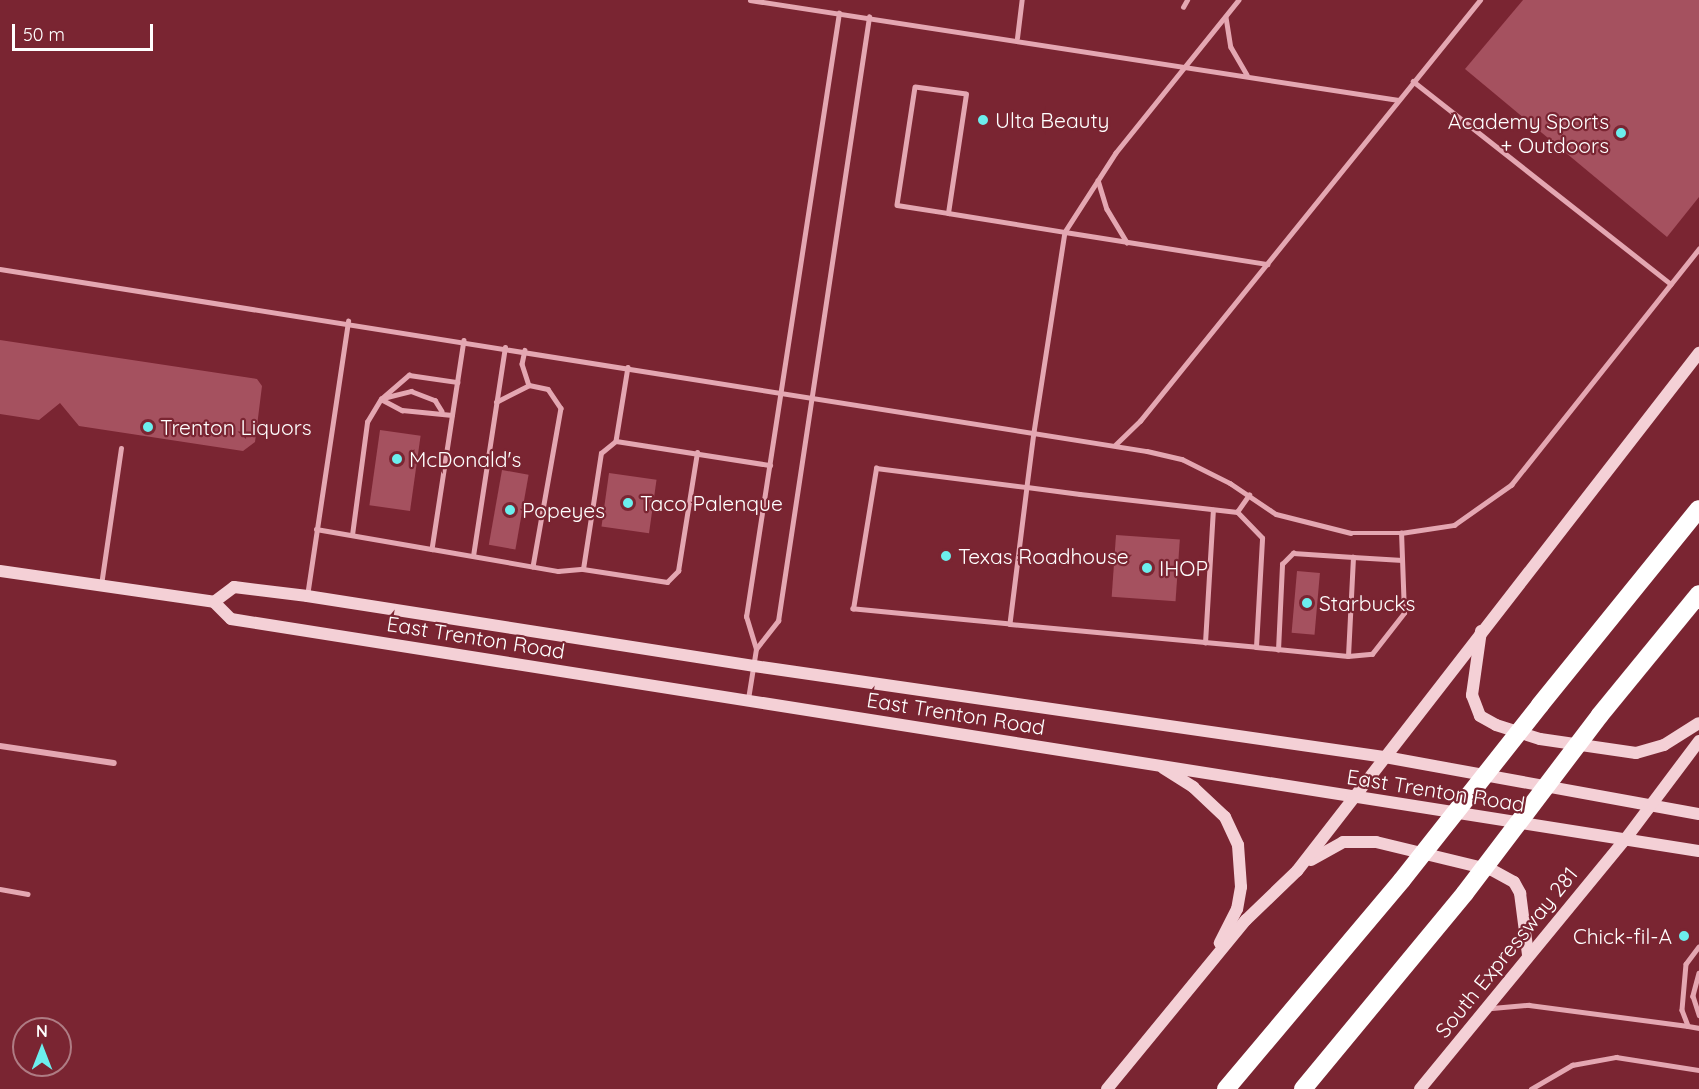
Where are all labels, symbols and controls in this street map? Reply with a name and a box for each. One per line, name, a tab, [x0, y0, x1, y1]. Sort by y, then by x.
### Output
scale bar	[15, 12, 156, 50]
text: 50 m	[23, 23, 65, 46]
place label: Ulta Beauty	[995, 107, 1109, 133]
place label: Academy Sports + Outdoors	[1448, 108, 1609, 158]
marker: Ulta Beauty	[976, 113, 990, 127]
marker: Academy Sports + Outdoors	[1614, 126, 1628, 140]
place label: Trenton Liquors	[160, 414, 312, 440]
marker: Trenton Liquors	[141, 420, 155, 434]
place label: McDonald's	[409, 446, 521, 472]
marker: McDonald's	[390, 452, 404, 466]
place label: Taco Palenque	[640, 490, 783, 516]
marker: Taco Palenque	[621, 496, 635, 510]
place label: Popeyes	[522, 497, 605, 523]
marker: Popeyes	[503, 503, 517, 517]
place label: Texas Roadhouse	[958, 543, 1129, 569]
marker: Texas Roadhouse	[939, 549, 953, 563]
place label: IHOP	[1159, 555, 1208, 581]
marker: IHOP	[1140, 561, 1154, 575]
place label: Starbucks	[1319, 590, 1415, 616]
marker: Starbucks	[1300, 596, 1314, 610]
street label: East Trenton Road	[385, 610, 567, 664]
street label: East Trenton Road	[865, 686, 1047, 740]
street label: East Trenton Road	[1345, 763, 1527, 817]
street label: South Expressway 281	[1429, 862, 1583, 1042]
place label: Chick-fil-A	[1573, 923, 1672, 949]
marker: Chick-fil-A	[1677, 929, 1691, 943]
north arrow	[12, 1017, 72, 1077]
text: N	[36, 1021, 48, 1041]

